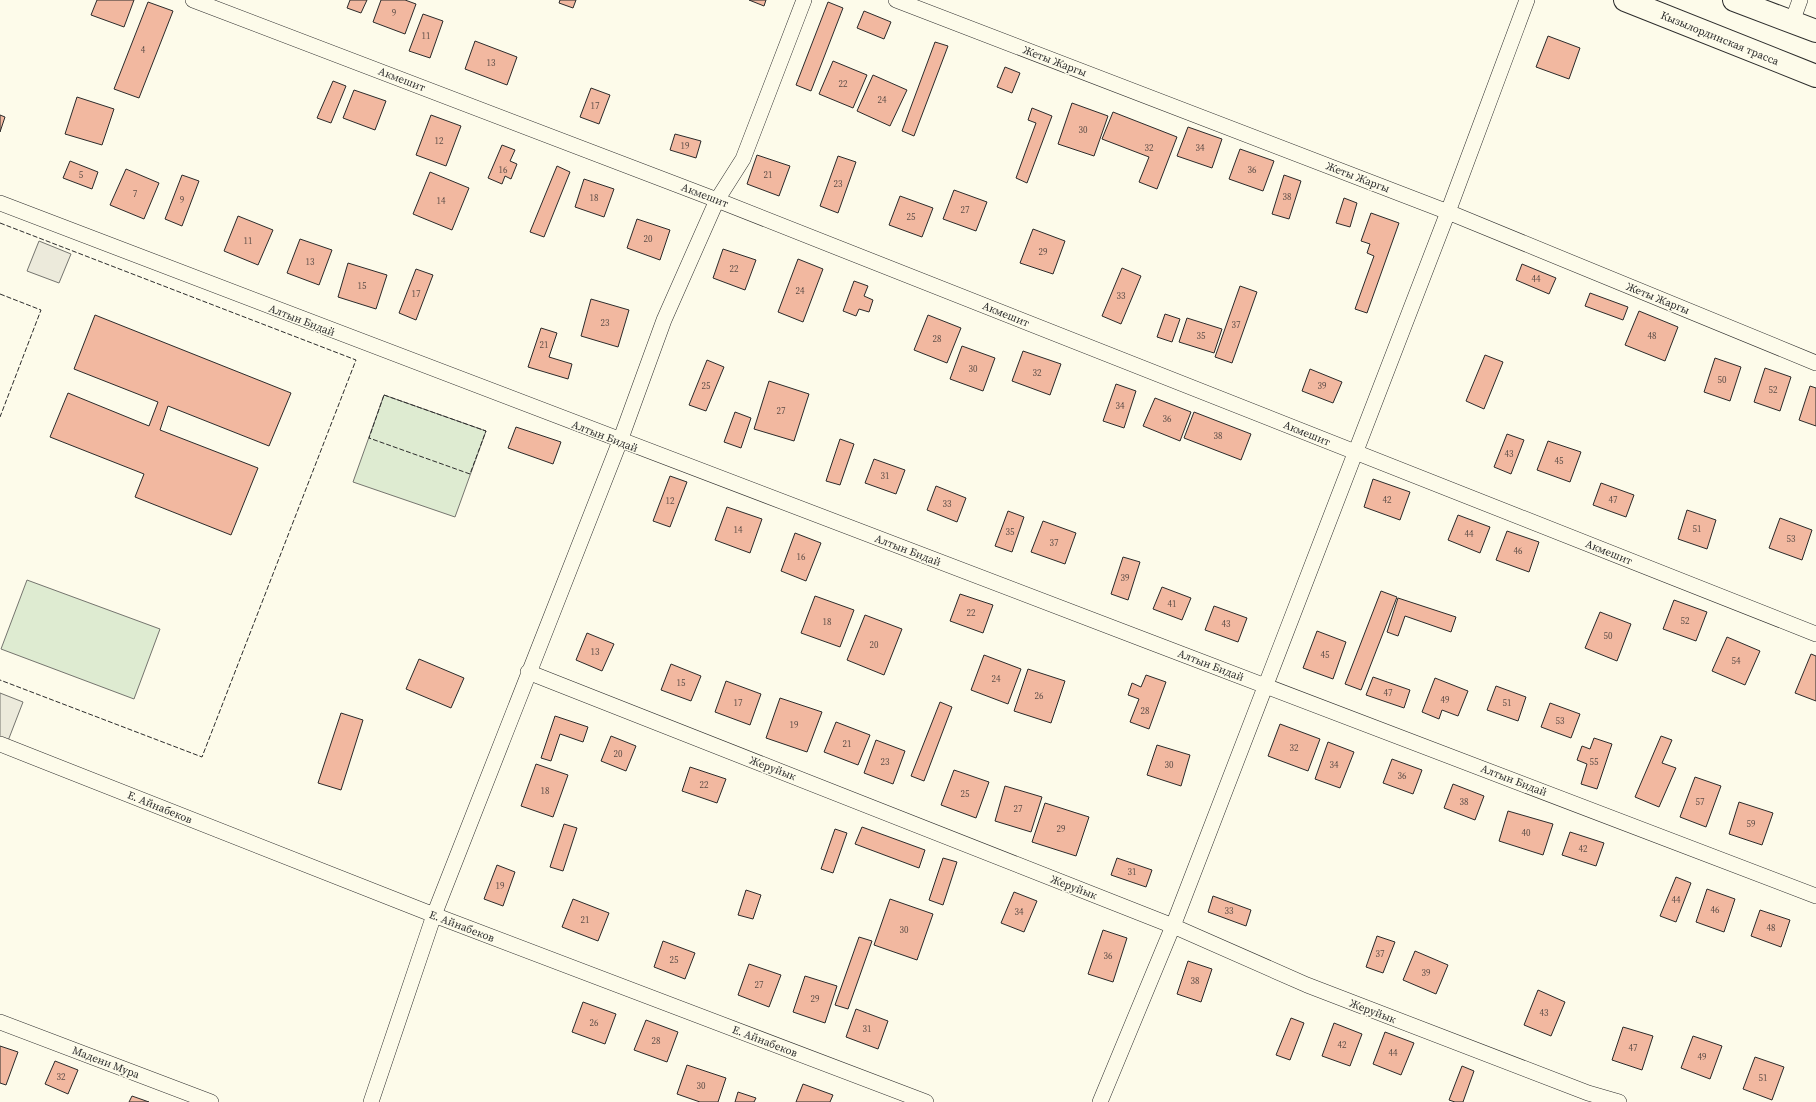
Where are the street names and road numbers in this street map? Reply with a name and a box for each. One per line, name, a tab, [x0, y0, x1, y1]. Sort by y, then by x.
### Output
street label: Кызылординская трасса	[1658, 8, 1782, 69]
street label: Жеты Жаргы	[1021, 42, 1089, 80]
street label: Акмешит	[376, 64, 428, 95]
street label: Жеты Жаргы	[1324, 158, 1392, 196]
street label: Акмешит	[679, 180, 731, 211]
street label: Жеты Жаргы	[1624, 279, 1692, 318]
street label: Акмешит	[980, 298, 1032, 331]
street label: Алтын Бидай	[267, 301, 337, 340]
street label: Алтын Бидай	[570, 417, 640, 456]
street label: Акмешит	[1281, 417, 1333, 450]
street label: Алтын Бидай	[873, 531, 943, 570]
street label: Акмешит	[1583, 536, 1635, 569]
street label: Алтын Бидай	[1176, 646, 1246, 685]
street label: Жеруйык	[747, 753, 798, 784]
street label: Алтын Бидай	[1479, 761, 1549, 800]
street label: Е. Айнабеков	[125, 788, 195, 827]
street label: Жеруйык	[1048, 872, 1099, 903]
street label: Е. Айнабеков	[427, 907, 497, 946]
street label: Жеруйык	[1347, 996, 1398, 1027]
street label: Е. Айнабеков	[730, 1022, 800, 1061]
street label: Мадени Мура	[70, 1043, 142, 1082]

